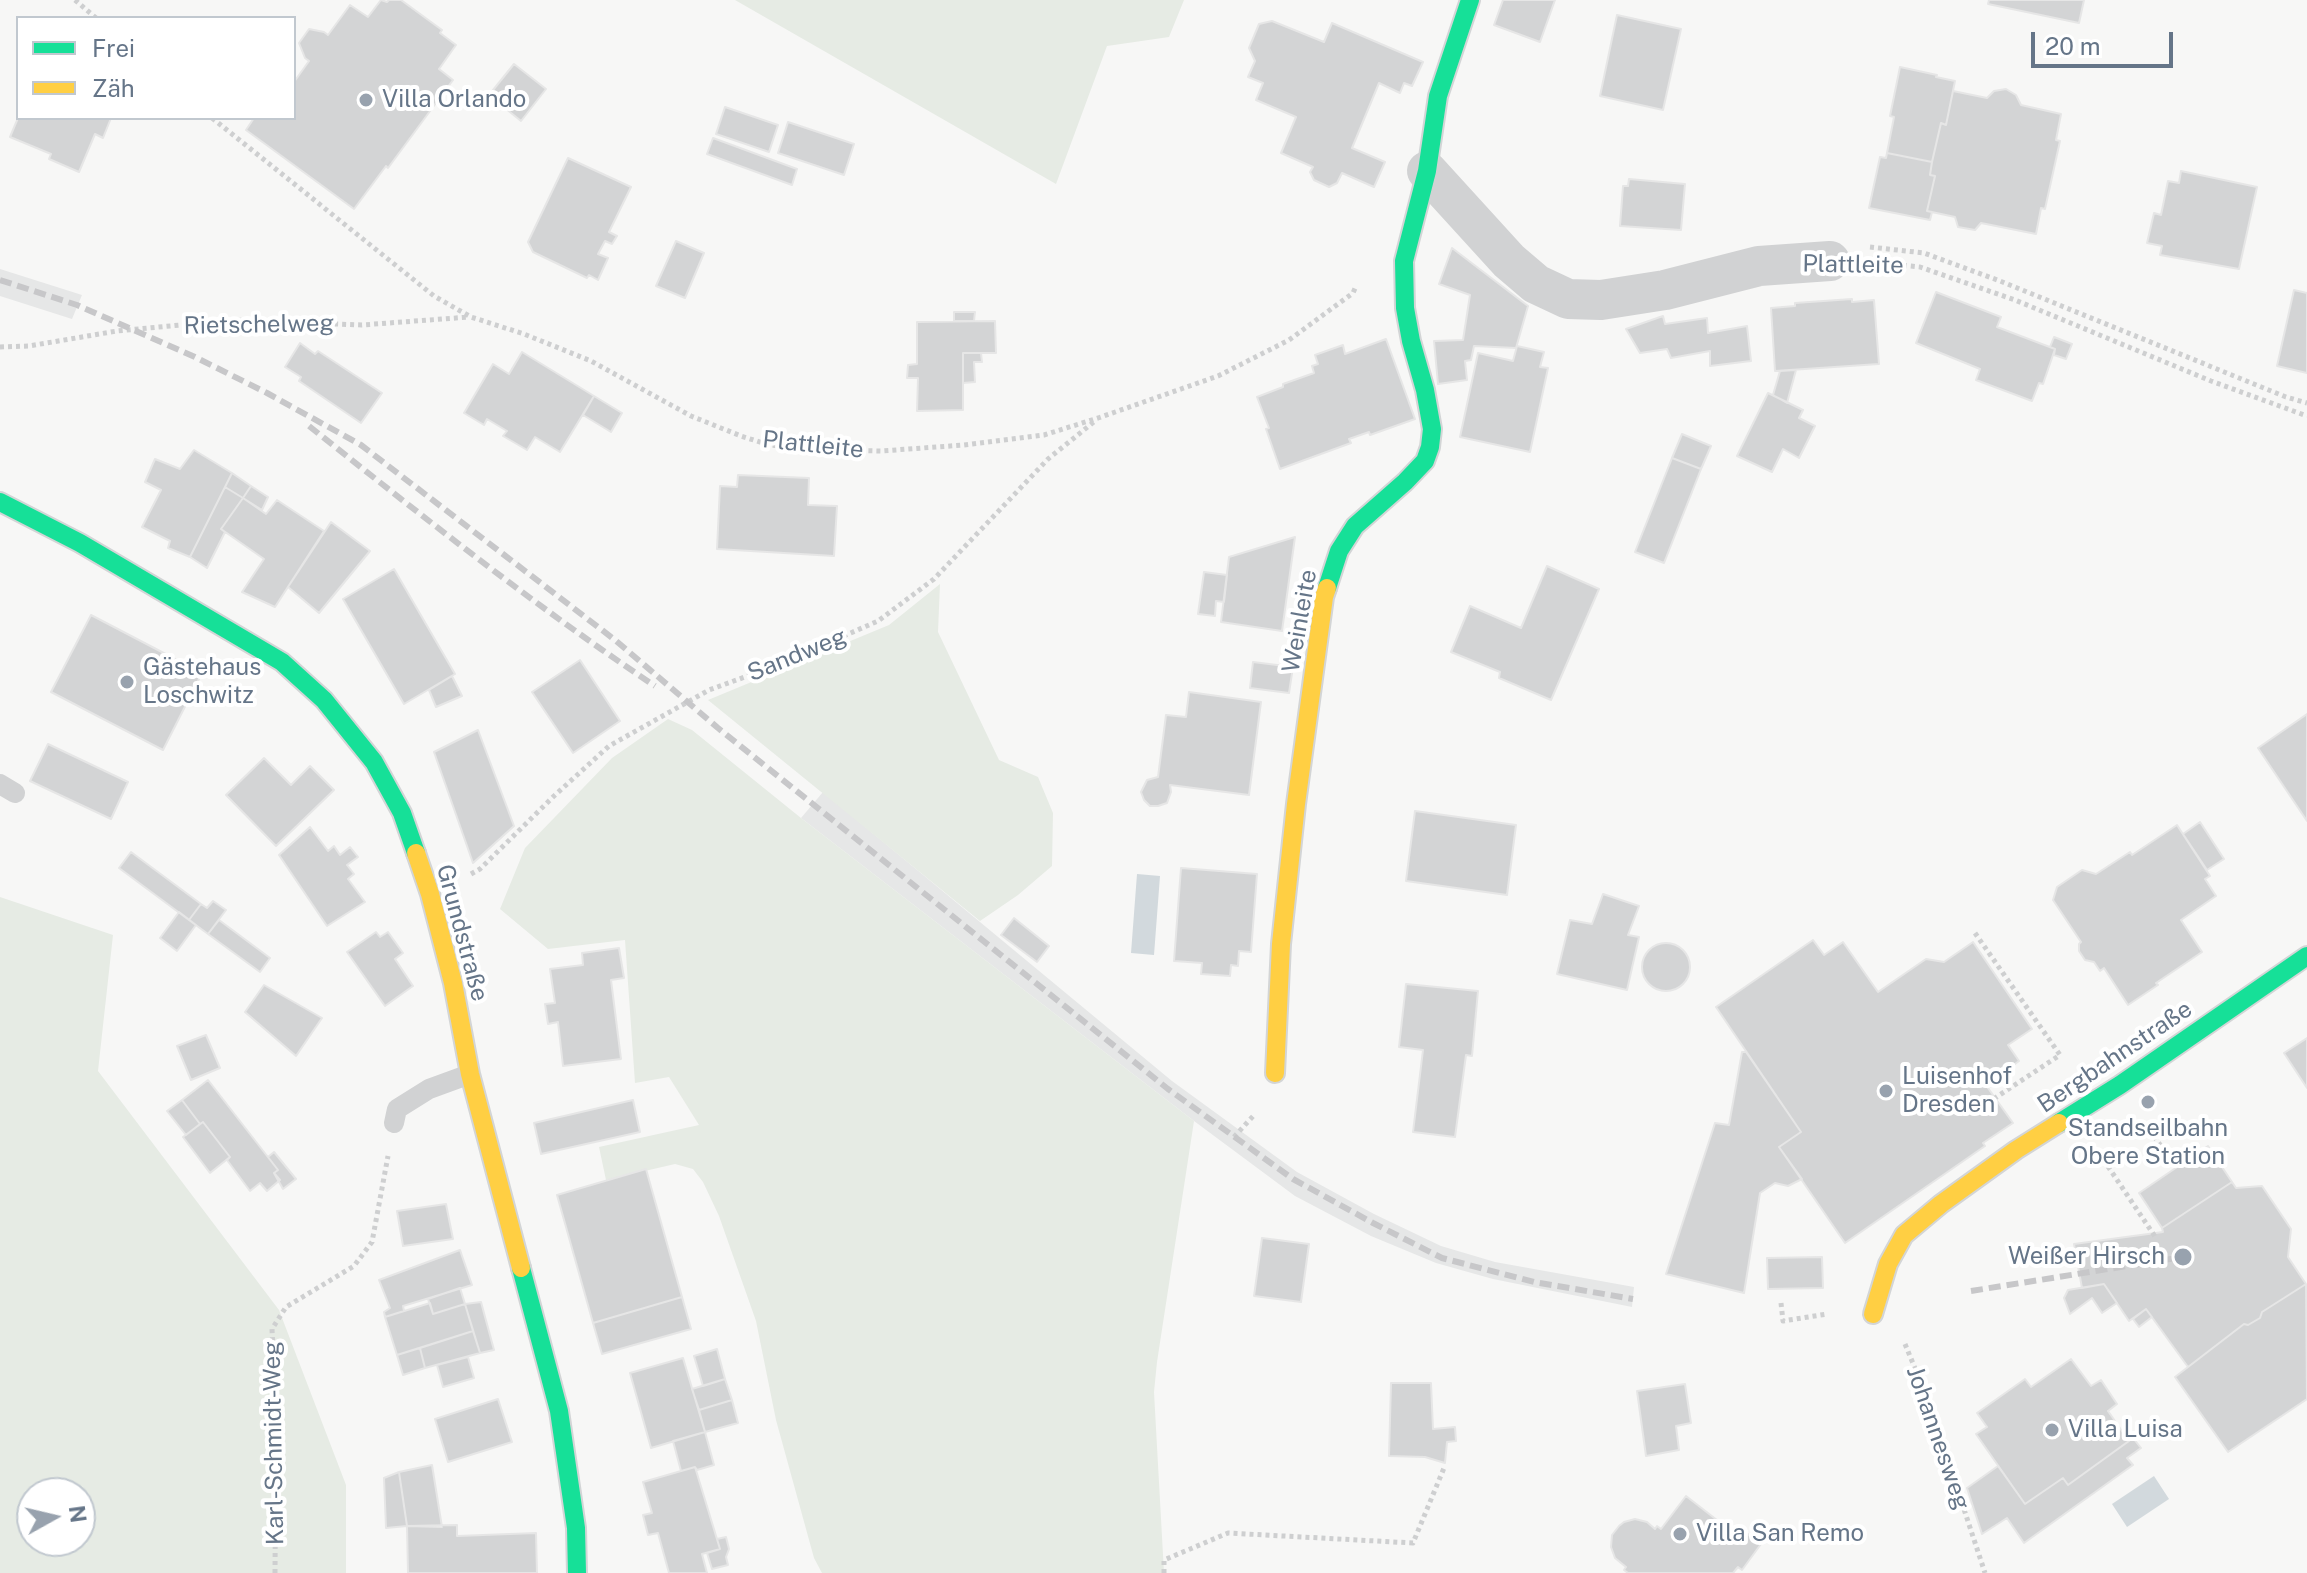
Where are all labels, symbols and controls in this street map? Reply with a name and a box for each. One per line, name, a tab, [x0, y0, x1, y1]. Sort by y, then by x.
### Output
legend	[16, 16, 296, 120]
scale bar	[2035, 16, 2177, 66]
text: 20 m	[2045, 32, 2101, 60]
text: Frei	[92, 34, 135, 62]
text: Zäh	[92, 74, 135, 102]
place label: Villa Orlando	[382, 86, 526, 114]
marker: Villa Orlando	[357, 91, 375, 109]
street label: Plattleite	[1802, 250, 1904, 280]
street label: Rietschelweg	[183, 309, 335, 341]
street label: Plattleite	[761, 425, 865, 465]
street label: Weinleite	[1277, 567, 1323, 675]
street label: Sandweg	[743, 622, 851, 688]
place label: Gästehaus Loschwitz	[143, 654, 261, 710]
marker: Gästehaus Loschwitz	[118, 673, 136, 691]
street label: Grundstraße	[430, 861, 494, 1005]
street label: Bergbahnstraße	[2032, 995, 2198, 1119]
place label: Luisenhof Dresden	[1902, 1063, 2012, 1119]
marker: Luisenhof Dresden	[1877, 1082, 1895, 1100]
marker: Standseilbahn Obere Station	[2139, 1093, 2157, 1111]
place label: Standseilbahn Obere Station	[2068, 1115, 2228, 1171]
place label: Weißer Hirsch	[2008, 1243, 2165, 1271]
marker: Weißer Hirsch	[2172, 1246, 2194, 1268]
street label: Karl-Schmidt-Weg	[258, 1341, 290, 1545]
street label: Johannesweg	[1900, 1362, 1976, 1514]
place label: Villa Luisa	[2068, 1416, 2183, 1444]
marker: Villa Luisa	[2043, 1421, 2061, 1439]
north arrow	[16, 1477, 96, 1557]
text: N	[64, 1504, 92, 1524]
place label: Villa San Remo	[1696, 1520, 1864, 1548]
marker: Villa San Remo	[1671, 1525, 1689, 1543]

